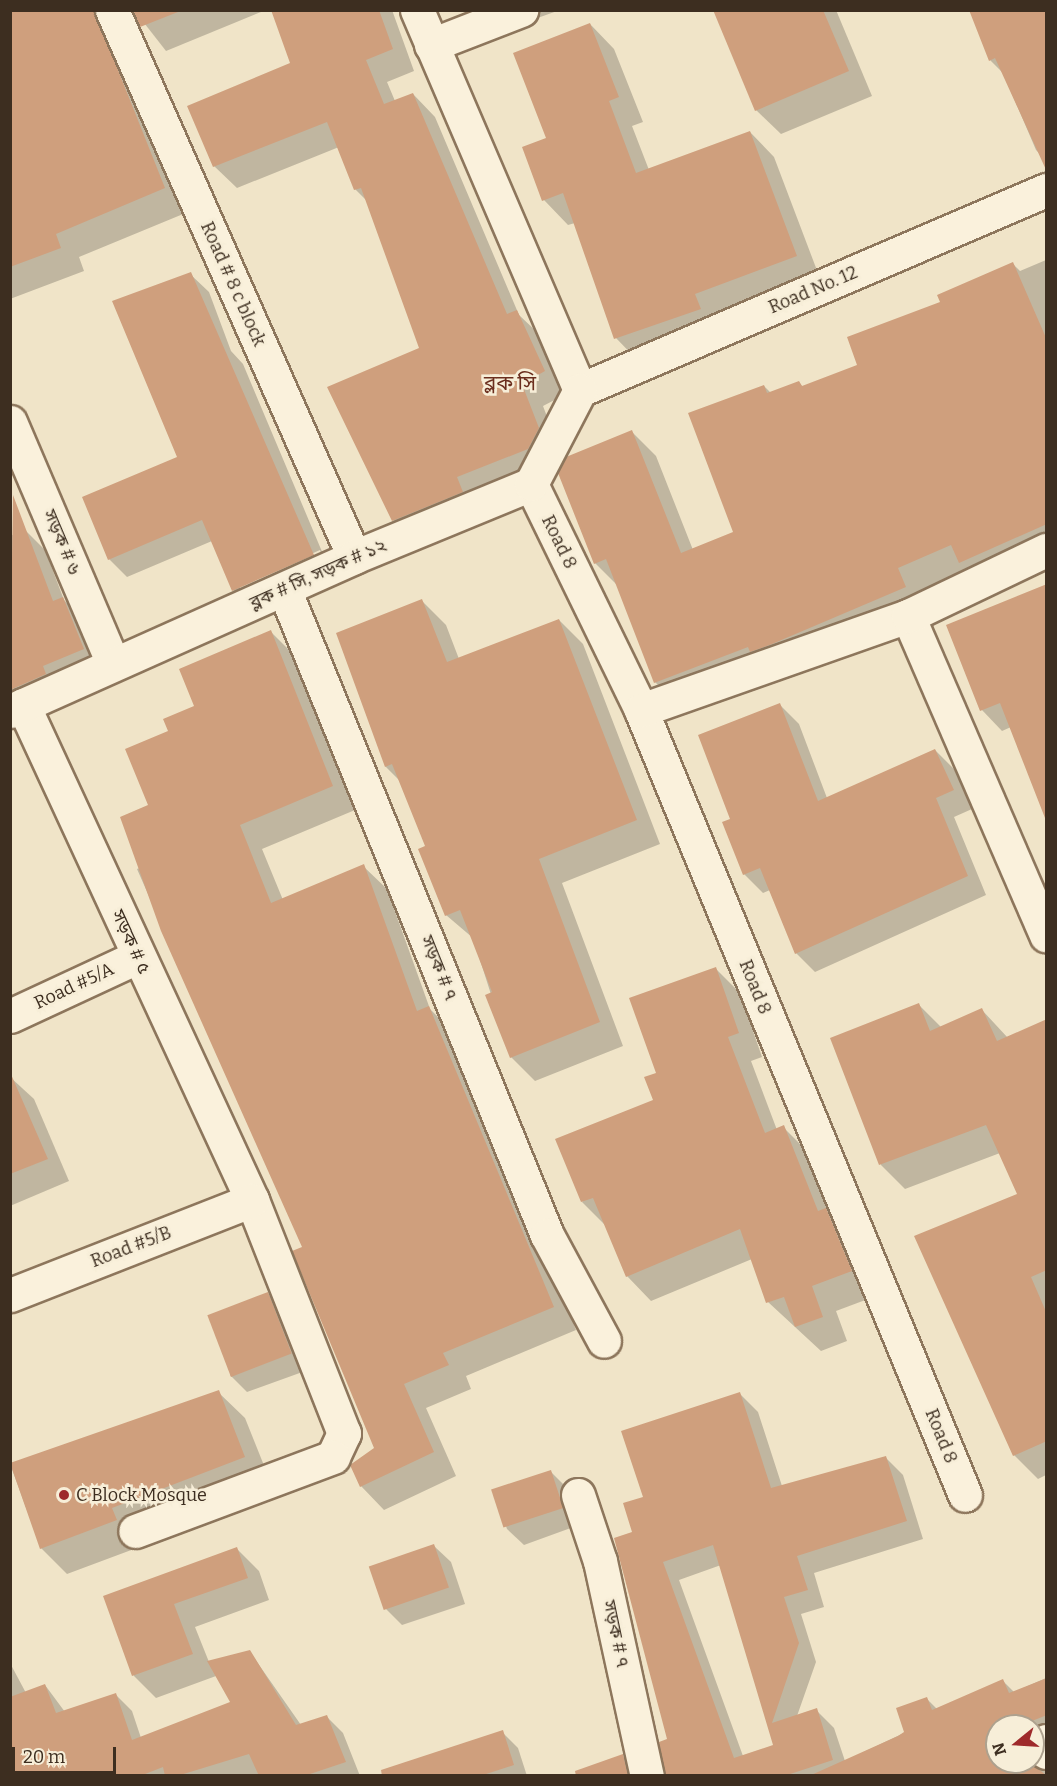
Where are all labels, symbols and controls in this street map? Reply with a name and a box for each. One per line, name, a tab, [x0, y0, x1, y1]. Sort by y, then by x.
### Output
street label: Road # 8 c block	[196, 218, 270, 350]
street label: Road No. 12	[765, 262, 861, 318]
district label: ব্লক সি	[484, 370, 536, 396]
street label: সড়ক # ৬	[39, 506, 85, 578]
street label: Road 8	[537, 512, 581, 572]
street label: ব্লক # সি, সড়ক # ১২	[246, 534, 390, 614]
street label: সড়ক # ৫	[107, 906, 155, 978]
street label: সড়ক # ৭	[416, 932, 462, 1004]
street label: Road 8	[734, 957, 776, 1017]
street label: Road #5/A	[31, 958, 117, 1014]
street label: Road #5/B	[88, 1222, 174, 1272]
street label: Road 8	[920, 1406, 962, 1466]
place label: C Block Mosque	[76, 1484, 207, 1506]
marker: C Block Mosque	[57, 1488, 71, 1502]
street label: সড়ক # ৭	[598, 1598, 634, 1670]
north arrow	[985, 1714, 1045, 1774]
scale bar	[15, 1735, 118, 1773]
text: N	[988, 1740, 1010, 1758]
text: 20 m	[23, 1746, 65, 1768]

